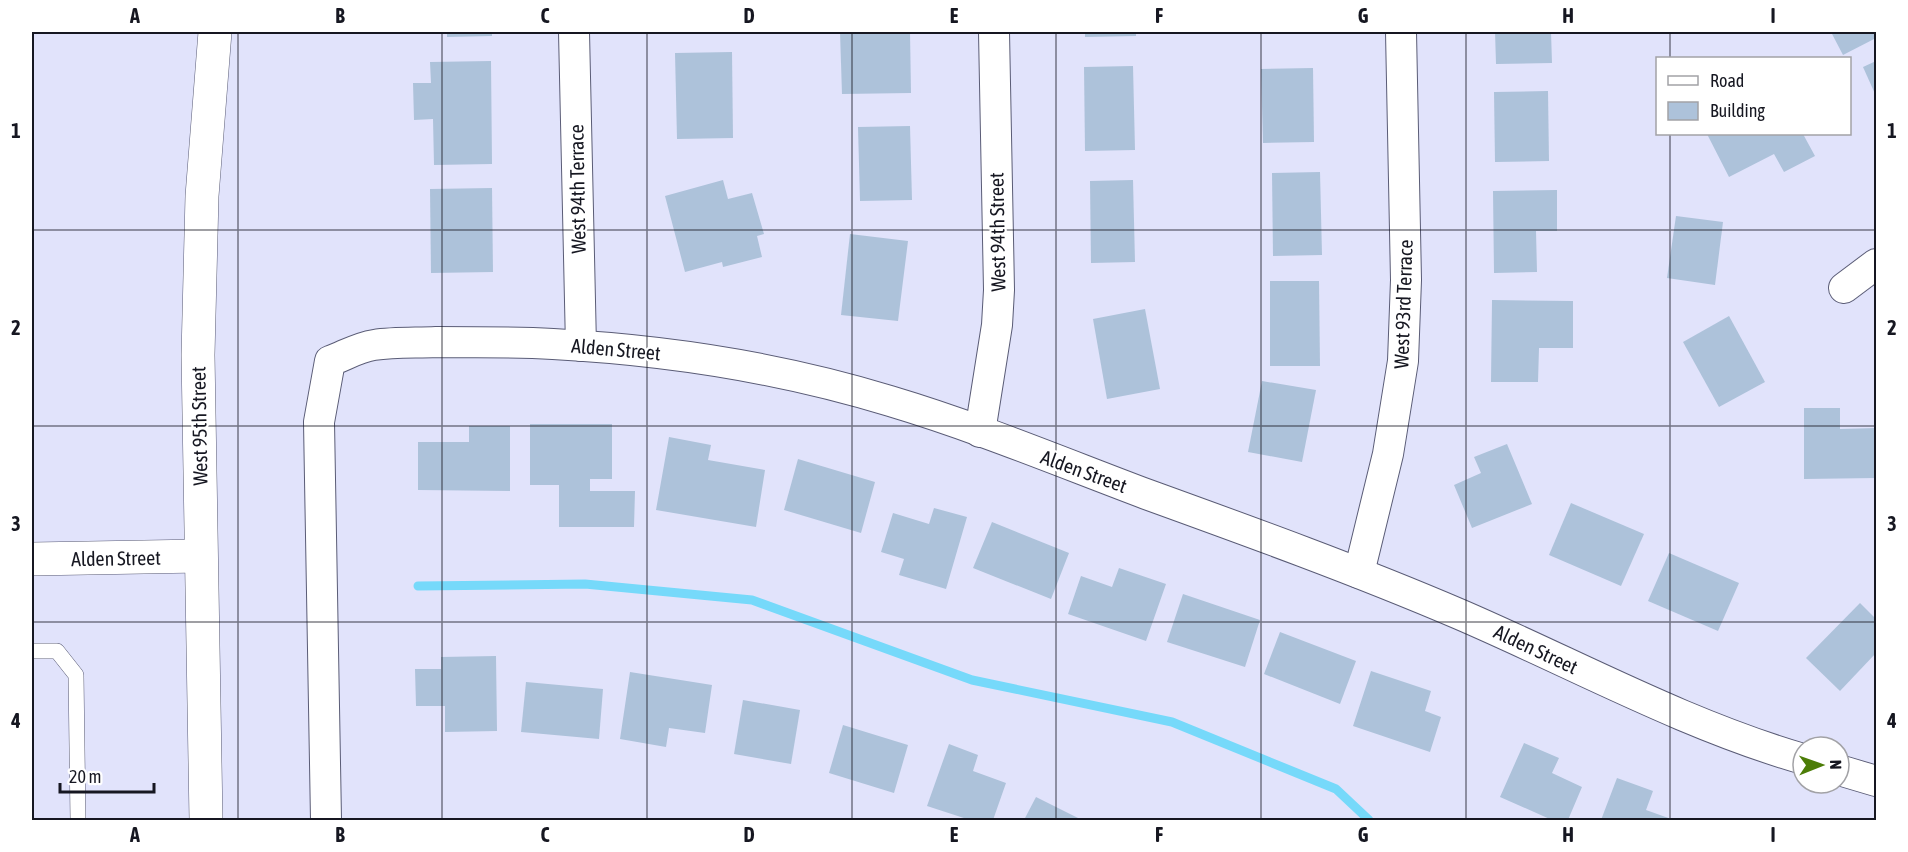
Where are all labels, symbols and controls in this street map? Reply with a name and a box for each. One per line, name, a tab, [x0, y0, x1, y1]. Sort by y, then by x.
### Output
text: A	[129, 4, 140, 27]
text: B	[335, 4, 345, 27]
text: C	[541, 4, 550, 27]
text: D	[743, 4, 755, 27]
text: E	[950, 4, 959, 27]
text: F	[1155, 4, 1163, 27]
text: G	[1358, 4, 1369, 27]
text: H	[1562, 4, 1574, 27]
text: I	[1770, 4, 1776, 27]
legend	[1656, 57, 1851, 135]
text: Road	[1710, 70, 1744, 91]
text: Building	[1710, 100, 1765, 121]
text: 1	[11, 119, 21, 142]
text: 1	[1887, 119, 1897, 142]
street label: West 94th Terrace	[564, 124, 590, 254]
street label: West 94th Street	[984, 172, 1010, 292]
street label: West 93rd Terrace	[1389, 239, 1417, 369]
text: 2	[11, 316, 21, 339]
text: 2	[1887, 316, 1897, 339]
street label: Alden Street	[570, 334, 662, 364]
street label: West 95th Street	[186, 366, 212, 486]
street label: Alden Street	[1038, 445, 1130, 497]
text: 3	[11, 512, 21, 535]
text: 3	[1887, 512, 1897, 535]
street label: Alden Street	[71, 546, 161, 570]
street label: Alden Street	[1490, 620, 1582, 678]
text: 4	[10, 709, 21, 732]
text: 4	[1886, 709, 1897, 732]
north arrow	[1791, 735, 1851, 795]
scale bar	[60, 756, 154, 794]
text: N	[1827, 760, 1845, 770]
text: 20 m	[69, 766, 101, 787]
text: A	[129, 823, 140, 846]
text: B	[335, 823, 345, 846]
text: C	[541, 823, 550, 846]
text: D	[743, 823, 755, 846]
text: E	[950, 823, 959, 846]
text: F	[1155, 823, 1163, 846]
text: G	[1358, 823, 1369, 846]
text: H	[1562, 823, 1574, 846]
text: I	[1770, 823, 1776, 846]

